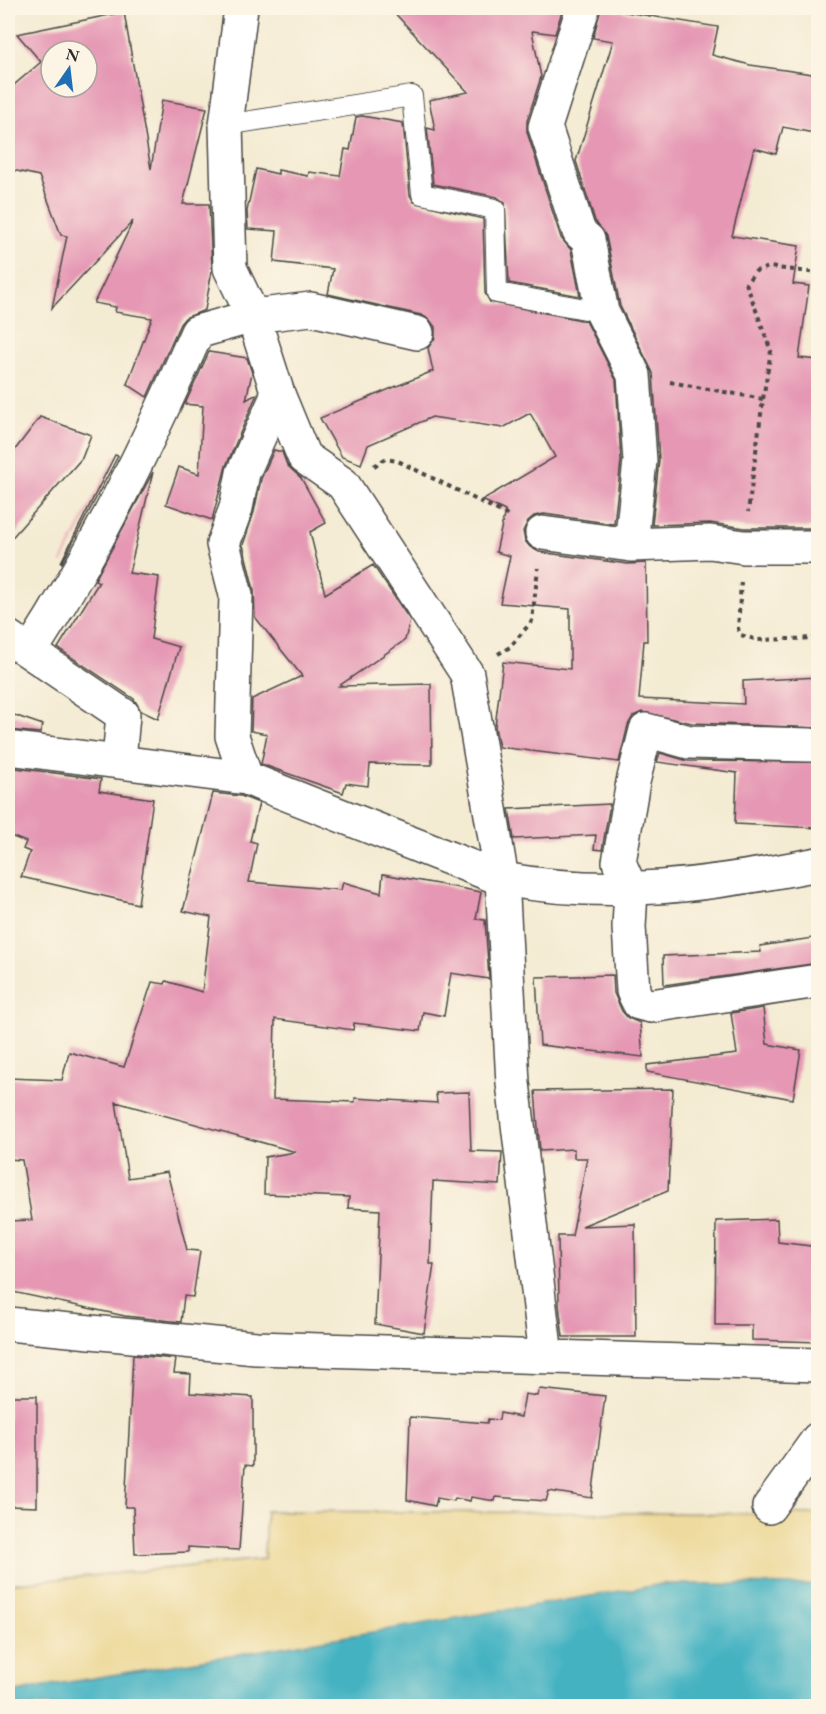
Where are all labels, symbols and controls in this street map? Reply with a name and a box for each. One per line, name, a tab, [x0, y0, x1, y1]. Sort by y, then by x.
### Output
north arrow	[39, 39, 99, 99]
text: N	[64, 43, 81, 67]

